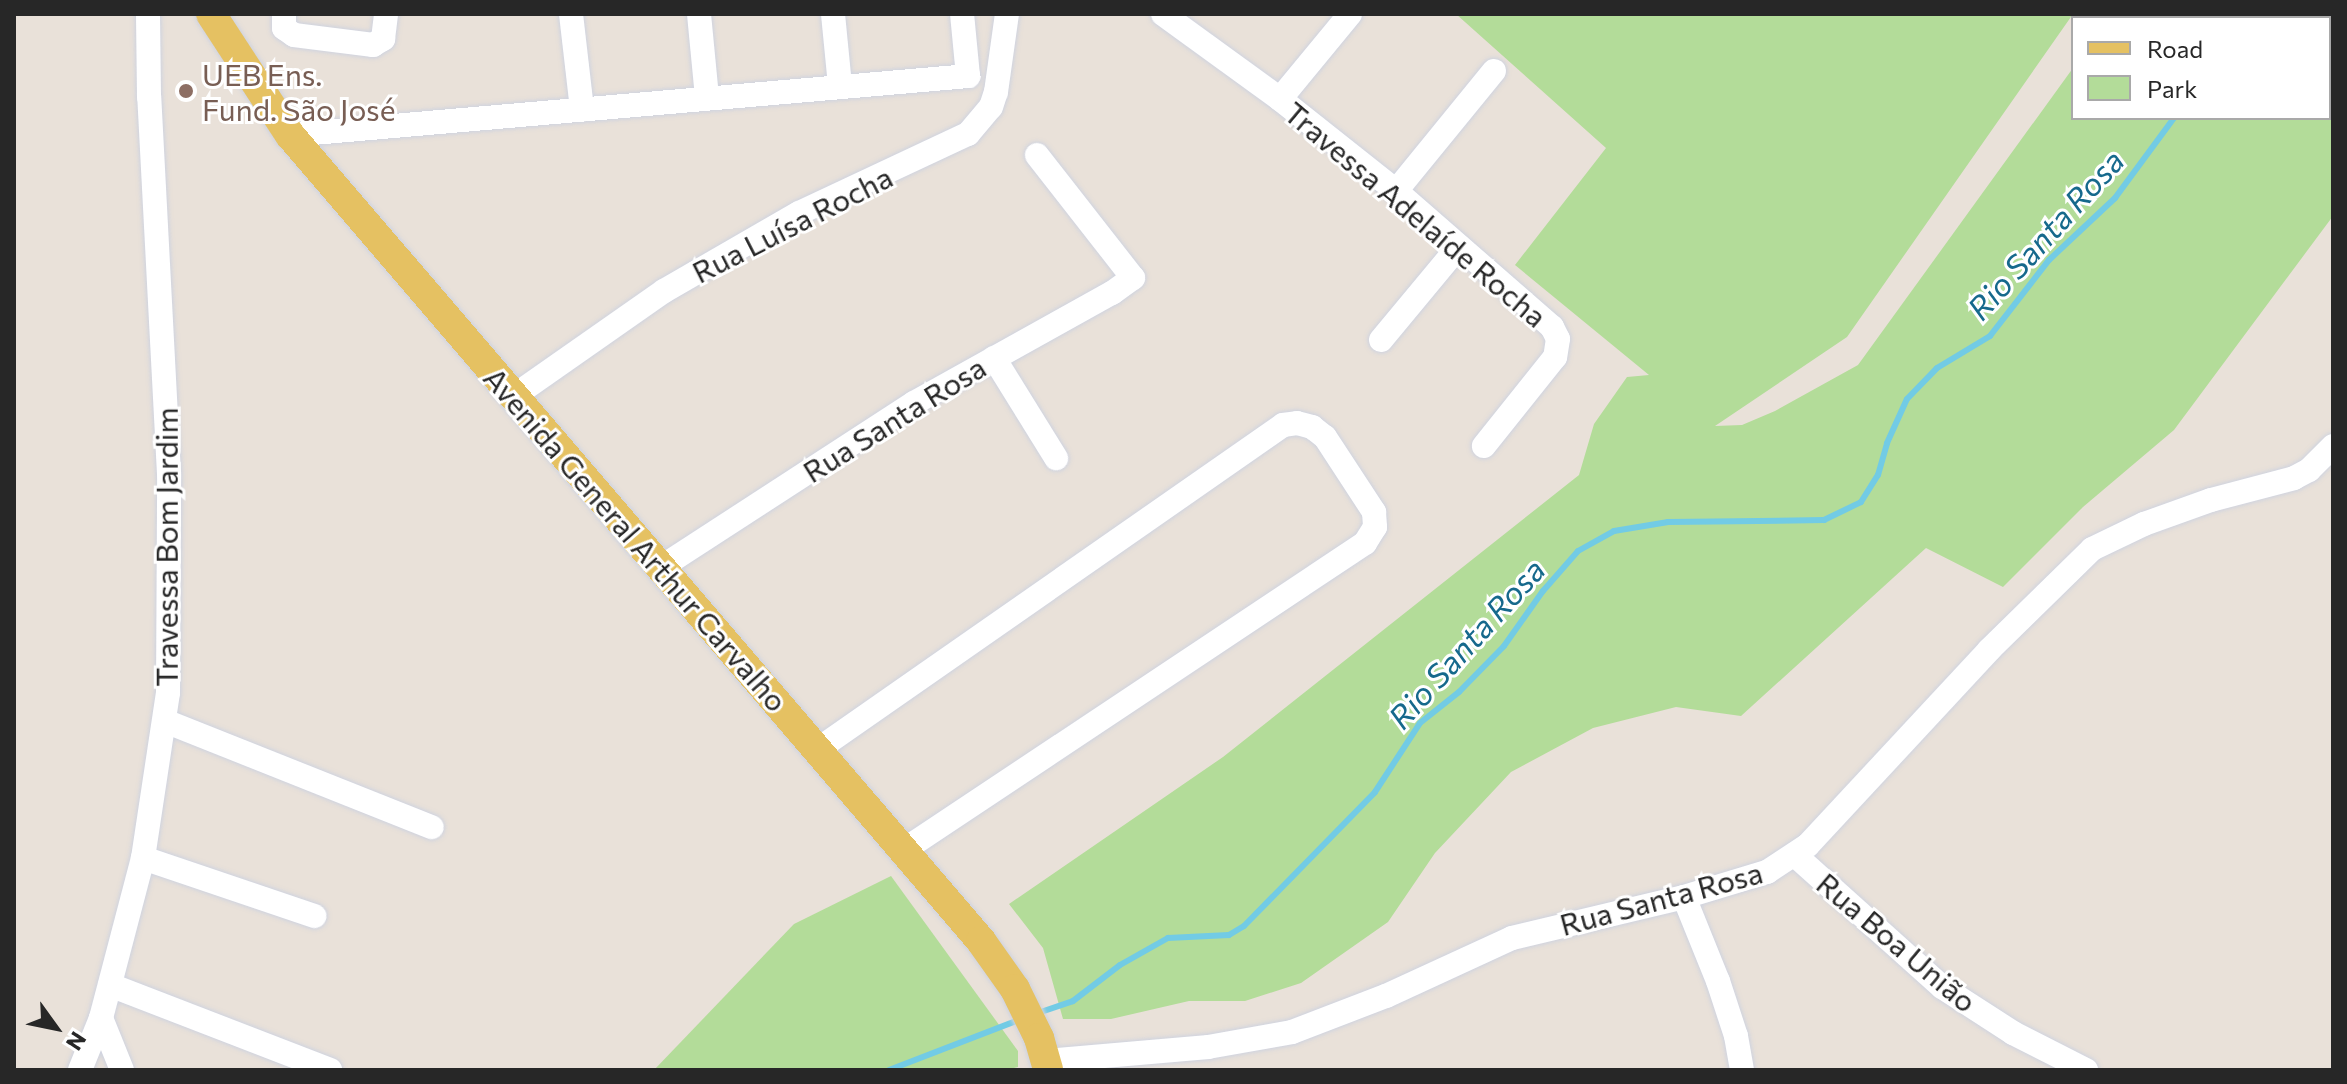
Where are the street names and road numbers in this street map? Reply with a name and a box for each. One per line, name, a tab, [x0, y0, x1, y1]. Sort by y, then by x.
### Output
street label: Travessa Adelaíde Rocha	[1278, 94, 1554, 334]
street label: Rua Luísa Rocha	[686, 158, 898, 290]
street label: Rua Santa Rosa	[796, 349, 992, 489]
street label: Avenida General Arthur Carvalho	[477, 360, 795, 718]
street label: Travessa Bom Jardim	[148, 407, 184, 687]
street label: Rua Santa Rosa	[1556, 854, 1766, 942]
street label: Rua Boa União	[1810, 865, 1984, 1019]

